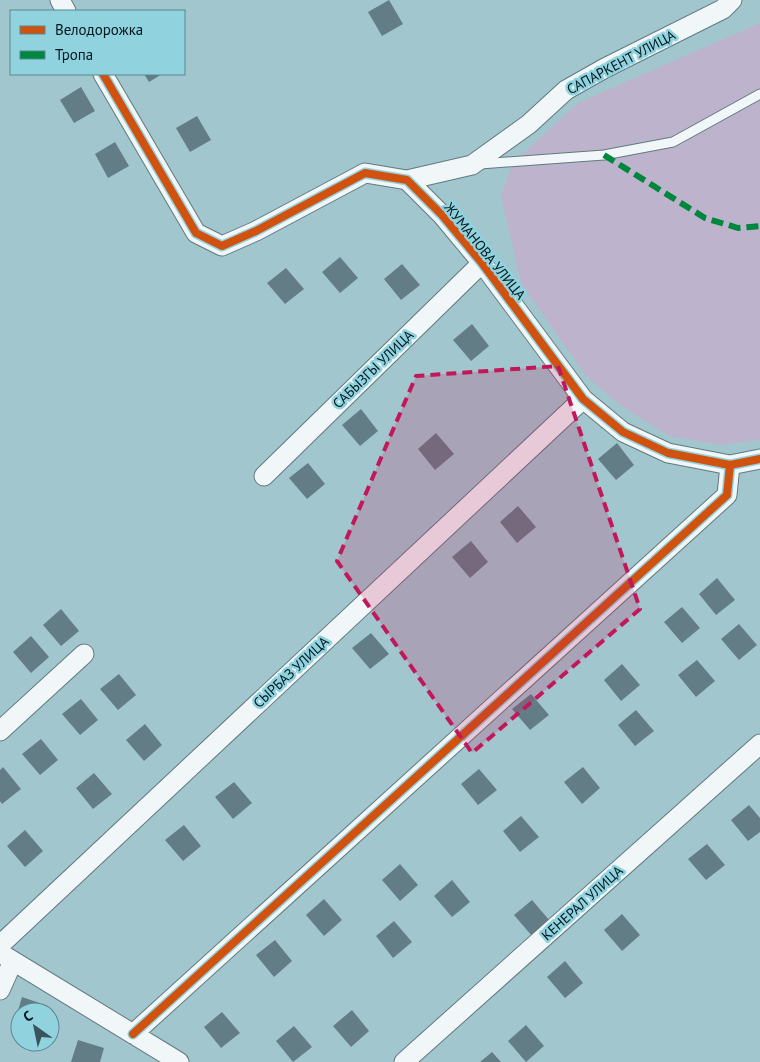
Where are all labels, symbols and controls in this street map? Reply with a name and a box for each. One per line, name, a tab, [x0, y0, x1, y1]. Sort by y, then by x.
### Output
legend	[10, 10, 185, 75]
text: Велодорожка	[55, 20, 143, 39]
street label: САПАРКЕНТ УЛИЦА	[564, 25, 679, 98]
text: Тропа	[55, 45, 93, 64]
street label: ЖУМАНОВА УЛИЦА	[440, 198, 530, 304]
street label: САБЫЗГЫ УЛИЦА	[329, 325, 418, 412]
street label: СЫРБАЗ УЛИЦА	[249, 632, 333, 712]
street label: КЕНЕРАЛ УЛИЦА	[538, 861, 627, 944]
north arrow	[10, 1002, 60, 1052]
text: С	[20, 1006, 36, 1026]

